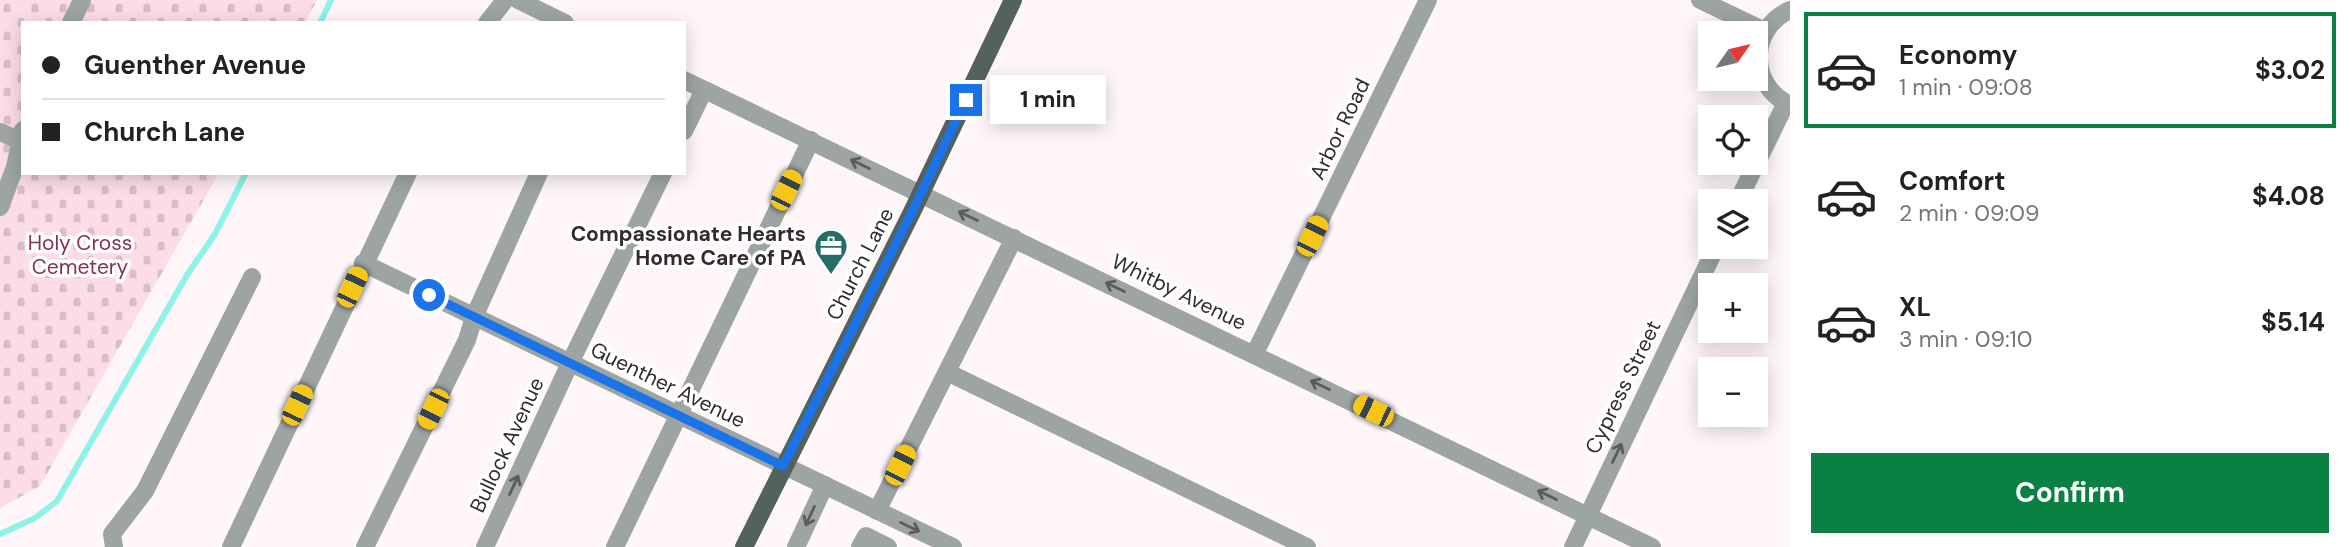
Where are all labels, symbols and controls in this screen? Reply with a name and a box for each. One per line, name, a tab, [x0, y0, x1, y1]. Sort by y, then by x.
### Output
north arrow	[1698, 21, 1768, 91]
map controls	[1698, 21, 1768, 427]
text: Economy	[1899, 38, 2017, 72]
icon: car	[1815, 39, 1878, 102]
text: Guenther Avenue	[84, 48, 306, 82]
text: $3.02	[2255, 53, 2325, 87]
text: 1 min · 09:08	[1899, 72, 2033, 102]
street label: Arbor Road	[1303, 74, 1377, 184]
callout: 1 min	[990, 76, 1106, 124]
route end	[950, 84, 982, 116]
text: 1 min	[1020, 84, 1076, 114]
button: locate	[1698, 105, 1768, 175]
text: Church Lane	[84, 115, 245, 149]
one-way arrow	[850, 157, 871, 170]
text: Comfort	[1899, 164, 2005, 198]
icon: car	[1815, 165, 1878, 228]
car	[768, 167, 805, 213]
text: $4.08	[2252, 179, 2325, 213]
button: layers	[1698, 189, 1768, 259]
text: 2 min · 09:09	[1899, 198, 2039, 228]
street label: Church Lane	[820, 203, 900, 325]
one-way arrow	[958, 208, 979, 222]
car	[1294, 213, 1331, 259]
place label: Compassionate Hearts Home Care of PA	[571, 220, 806, 272]
office icon: Compassionate Hearts Home Care of PA	[812, 227, 850, 276]
park label: Holy Cross Cemetery	[28, 229, 132, 281]
street label: Whitby Avenue	[1107, 247, 1251, 337]
car	[334, 264, 371, 310]
button: +	[1698, 273, 1768, 343]
route start	[413, 279, 445, 311]
one-way arrow	[1105, 279, 1126, 293]
text: XL	[1899, 290, 1931, 324]
icon: car	[1815, 291, 1878, 354]
text: $5.14	[2261, 305, 2325, 339]
street label: Cypress Street	[1579, 316, 1667, 458]
text: 3 min · 09:10	[1899, 324, 2032, 354]
street label: Guenther Avenue	[586, 335, 750, 435]
button: −	[1698, 357, 1768, 427]
street label: Bullock Avenue	[463, 373, 551, 517]
one-way arrow	[1310, 378, 1331, 392]
car	[279, 382, 316, 428]
car	[415, 386, 452, 432]
car	[1350, 392, 1397, 430]
car	[882, 442, 919, 488]
one-way arrow	[1610, 443, 1624, 464]
button: Confirm	[1811, 453, 2329, 533]
one-way arrow	[508, 475, 521, 496]
one-way arrow	[1537, 488, 1558, 502]
one-way arrow	[803, 505, 817, 526]
one-way arrow	[899, 520, 920, 534]

